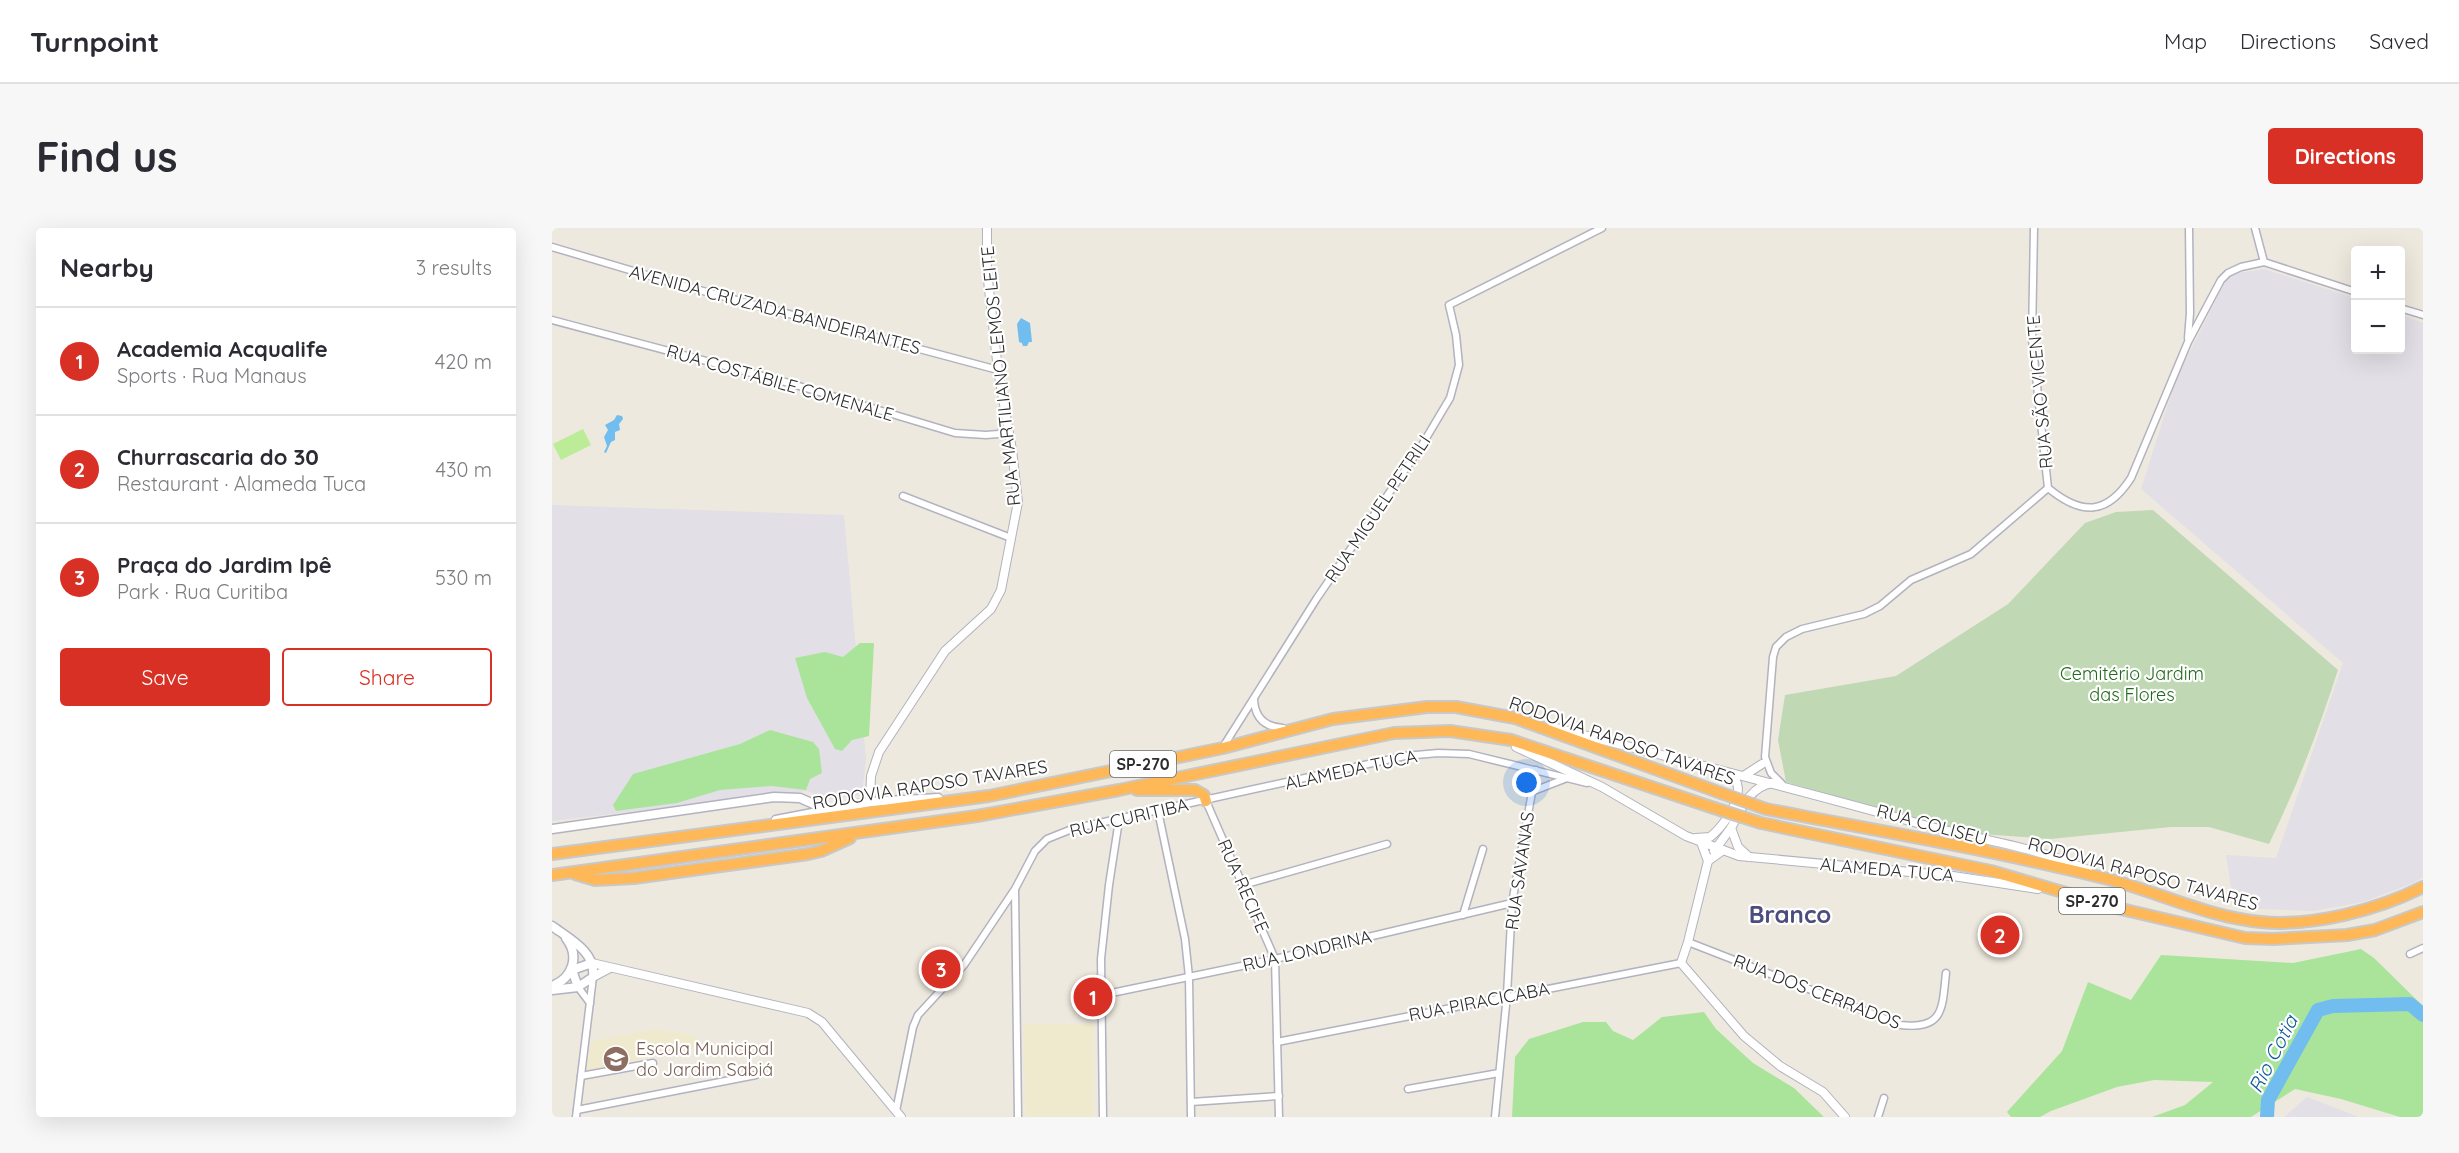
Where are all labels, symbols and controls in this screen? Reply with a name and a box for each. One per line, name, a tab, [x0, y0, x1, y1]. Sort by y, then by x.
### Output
text: Turnpoint	[30, 24, 159, 59]
text: Map	[2164, 28, 2207, 54]
text: Directions	[2240, 28, 2336, 54]
text: Saved	[2369, 28, 2429, 54]
button: Directions	[2268, 128, 2423, 184]
text: Find us	[36, 130, 178, 183]
street label: RUA MARTILIANO LEMOS LEITE	[975, 245, 1026, 507]
map controls	[2351, 246, 2405, 354]
button: +	[2351, 246, 2405, 300]
text: Nearby	[60, 251, 154, 284]
text: 3 results	[416, 255, 492, 280]
street label: AVENIDA CRUZADA BANDEIRANTES	[627, 260, 923, 360]
button: −	[2351, 300, 2405, 354]
street label: RUA SÃO VICENTE	[2021, 314, 2058, 470]
text: Academia Acqualife	[117, 335, 328, 363]
street label: RUA COSTÁBILE COMENALE	[664, 339, 896, 426]
text: 1	[76, 349, 83, 374]
text: 420 m	[435, 349, 492, 374]
text: Sports · Rua Manaus	[117, 363, 307, 388]
street label: RUA MIGUEL PETRILI	[1320, 431, 1436, 587]
text: Churrascaria do 30	[117, 443, 319, 471]
text: 2	[74, 457, 85, 482]
text: 430 m	[435, 457, 492, 482]
text: Restaurant · Alameda Tuca	[117, 471, 366, 496]
text: Praça do Jardim Ipê	[117, 551, 332, 579]
text: 3	[74, 565, 85, 590]
text: 530 m	[435, 565, 492, 590]
text: Park · Rua Curitiba	[117, 579, 288, 604]
button: Save	[60, 648, 270, 706]
button: Share	[282, 648, 492, 706]
park label: Cemitério Jardim das Flores	[2060, 662, 2204, 706]
street label: RODOVIA RAPOSO TAVARES	[1506, 691, 1738, 790]
street label: ALAMEDA TUCA	[1283, 744, 1419, 795]
road number: SP-270	[1110, 751, 1176, 777]
street label: RODOVIA RAPOSO TAVARES	[811, 755, 1049, 814]
your location	[1512, 768, 1541, 797]
street label: RUA CURITIBA	[1067, 793, 1191, 842]
street label: RUA COLISEU	[1874, 799, 1990, 850]
street label: RUA SAVANAS	[1500, 810, 1539, 932]
street label: RODOVIA RAPOSO TAVARES	[2025, 832, 2261, 915]
street label: RUA RECIFE	[1213, 835, 1274, 936]
street label: ALAMEDA TUCA	[1819, 852, 1955, 887]
road number: SP-270	[2059, 888, 2125, 914]
district label: Branco	[1749, 899, 1831, 929]
pin: 2	[1980, 912, 2020, 958]
street label: RUA LONDRINA	[1240, 924, 1374, 977]
pin: 3	[922, 946, 960, 992]
street label: RUA DOS CERRADOS	[1730, 949, 1904, 1034]
pin: 1	[1074, 974, 1112, 1020]
street label: RUA PIRACICABA	[1407, 977, 1552, 1026]
water label: Rio Cotia	[2242, 1009, 2304, 1097]
place label: Escola Municipal do Jardim Sabiá	[636, 1037, 773, 1081]
school or university icon: Escola Municipal do Jardim Sabiá	[601, 1044, 631, 1074]

